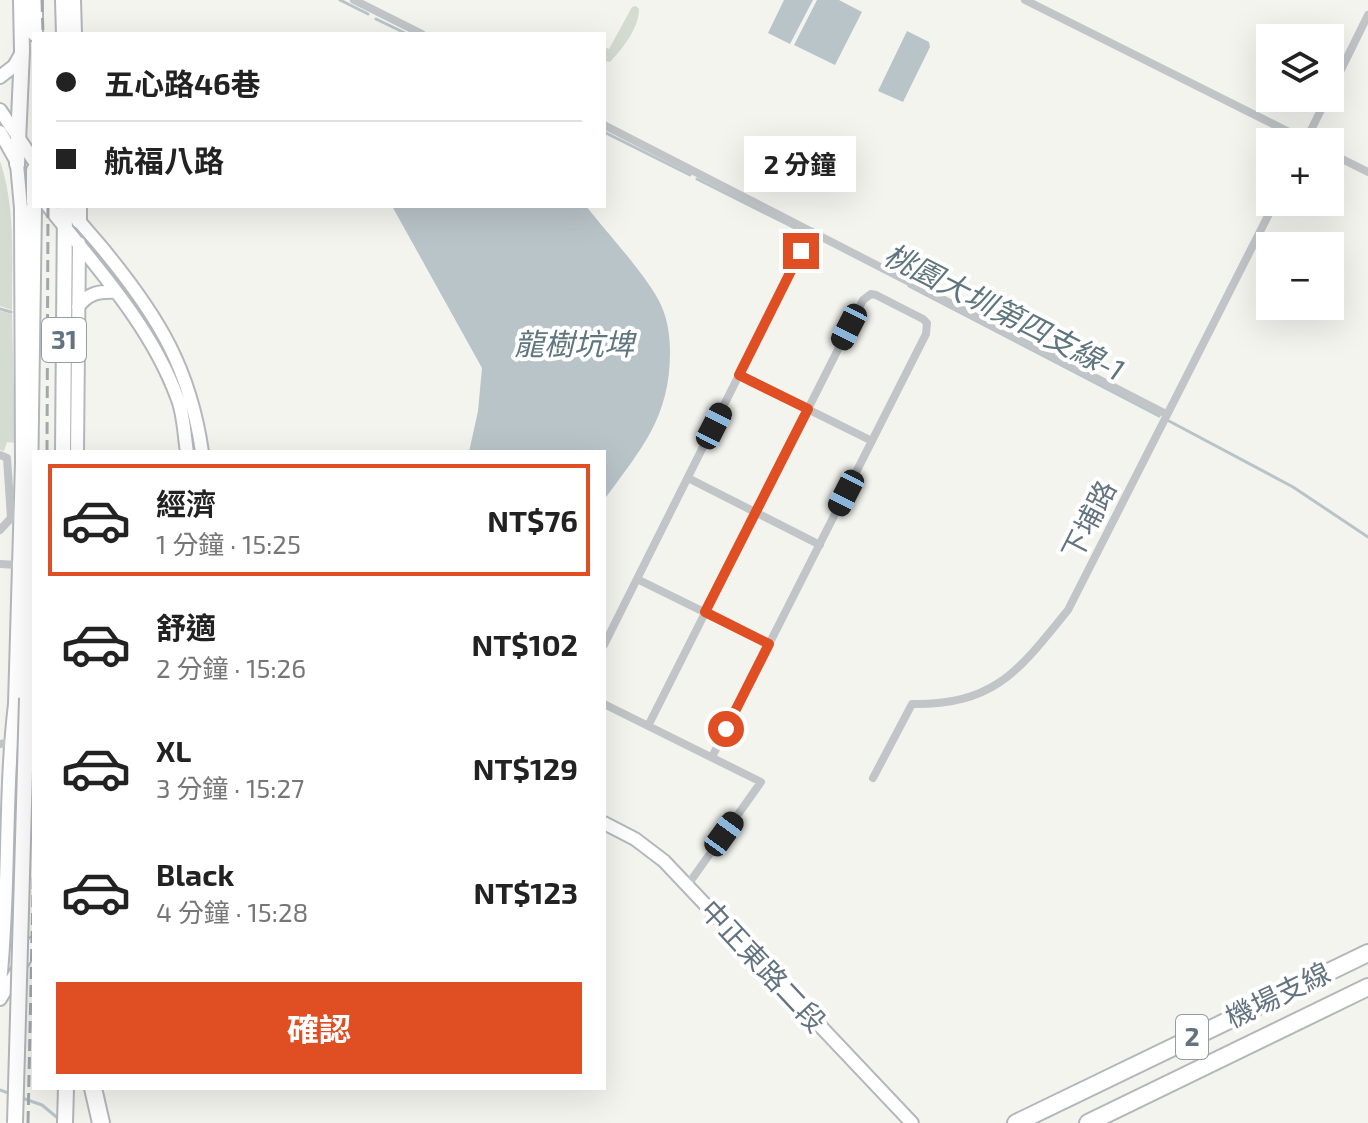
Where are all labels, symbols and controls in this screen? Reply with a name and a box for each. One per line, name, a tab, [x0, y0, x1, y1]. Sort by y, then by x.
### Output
map controls	[1256, 24, 1344, 320]
button: layers	[1256, 24, 1344, 112]
text: 五心路46巷	[104, 65, 261, 101]
button: +	[1256, 128, 1344, 216]
callout: 2 分鐘	[745, 135, 857, 191]
text: 航福八路	[104, 142, 224, 178]
text: 2 分鐘	[764, 148, 836, 179]
button: −	[1256, 232, 1344, 320]
route end	[783, 233, 819, 269]
water label: 桃園大圳第四支線-1	[879, 235, 1131, 387]
car	[827, 300, 871, 354]
road number: 31	[42, 318, 86, 362]
water label: 龍樹坑埤	[514, 325, 637, 361]
car	[692, 399, 736, 453]
car	[824, 466, 868, 520]
street label: 下埔路	[1054, 474, 1122, 565]
icon: car	[60, 484, 132, 556]
text: 經濟	[156, 485, 216, 521]
text: NT$76	[487, 502, 578, 538]
text: 1 分鐘 · 15:25	[156, 528, 301, 559]
icon: car	[60, 608, 132, 680]
text: 舒適	[156, 609, 216, 645]
text: NT$102	[472, 626, 578, 662]
text: 2 分鐘 · 15:26	[156, 652, 306, 683]
route start	[708, 711, 744, 747]
icon: car	[60, 732, 132, 804]
text: XL	[156, 732, 191, 768]
text: NT$129	[473, 750, 578, 786]
text: 3 分鐘 · 15:27	[156, 772, 304, 803]
car	[700, 808, 748, 860]
icon: car	[60, 856, 132, 928]
text: Black	[156, 856, 234, 892]
text: NT$123	[473, 874, 578, 910]
street label: 中正東路二段	[694, 892, 833, 1038]
text: 4 分鐘 · 15:28	[156, 896, 308, 927]
street label: 機場支線	[1220, 954, 1335, 1034]
button: 確認	[56, 982, 582, 1074]
road number: 2	[1176, 1015, 1208, 1059]

